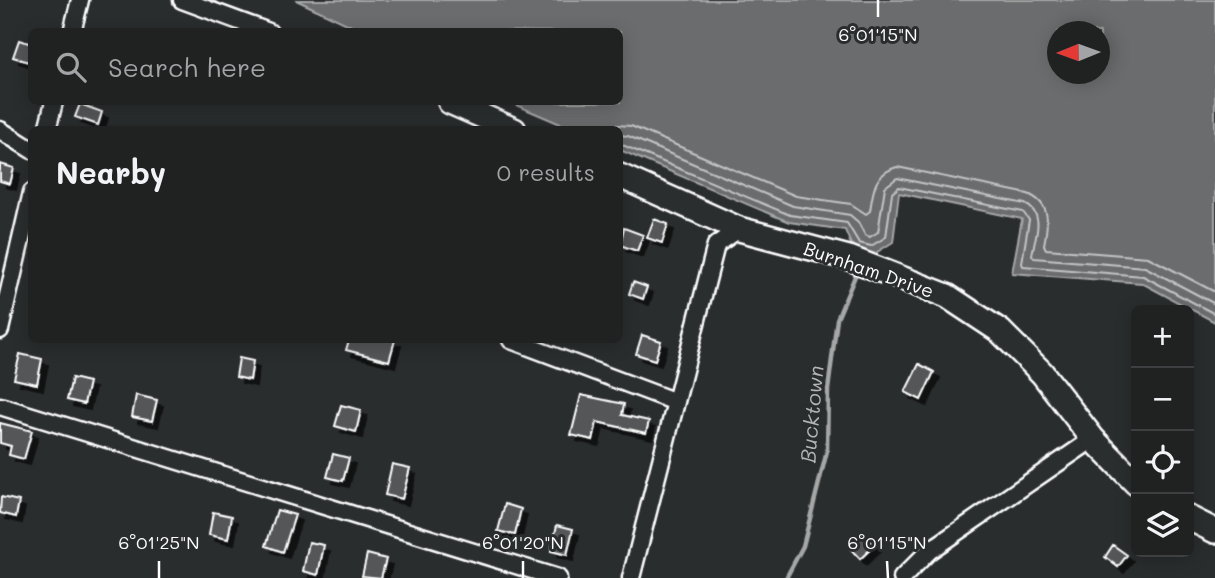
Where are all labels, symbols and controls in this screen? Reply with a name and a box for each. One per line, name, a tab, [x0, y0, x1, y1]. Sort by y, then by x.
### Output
north arrow	[1047, 21, 1110, 84]
text: 6°01'15"N	[838, 22, 918, 46]
search box	[28, 28, 623, 105]
icon: search	[52, 48, 90, 86]
text: Search here	[108, 50, 266, 84]
text: Nearby	[56, 152, 166, 192]
text: 0 results	[497, 157, 595, 187]
street label: Burnham Drive	[801, 235, 937, 303]
map controls	[1131, 305, 1194, 557]
button: +	[1131, 305, 1194, 368]
water label: Bucktown	[793, 364, 829, 464]
button: −	[1131, 368, 1194, 431]
button: locate	[1131, 431, 1194, 494]
button: layers	[1131, 494, 1194, 557]
text: 6°01'25"N	[118, 530, 200, 554]
text: 6°01'20"N	[482, 530, 564, 554]
text: 6°01'15"N	[847, 530, 927, 554]

